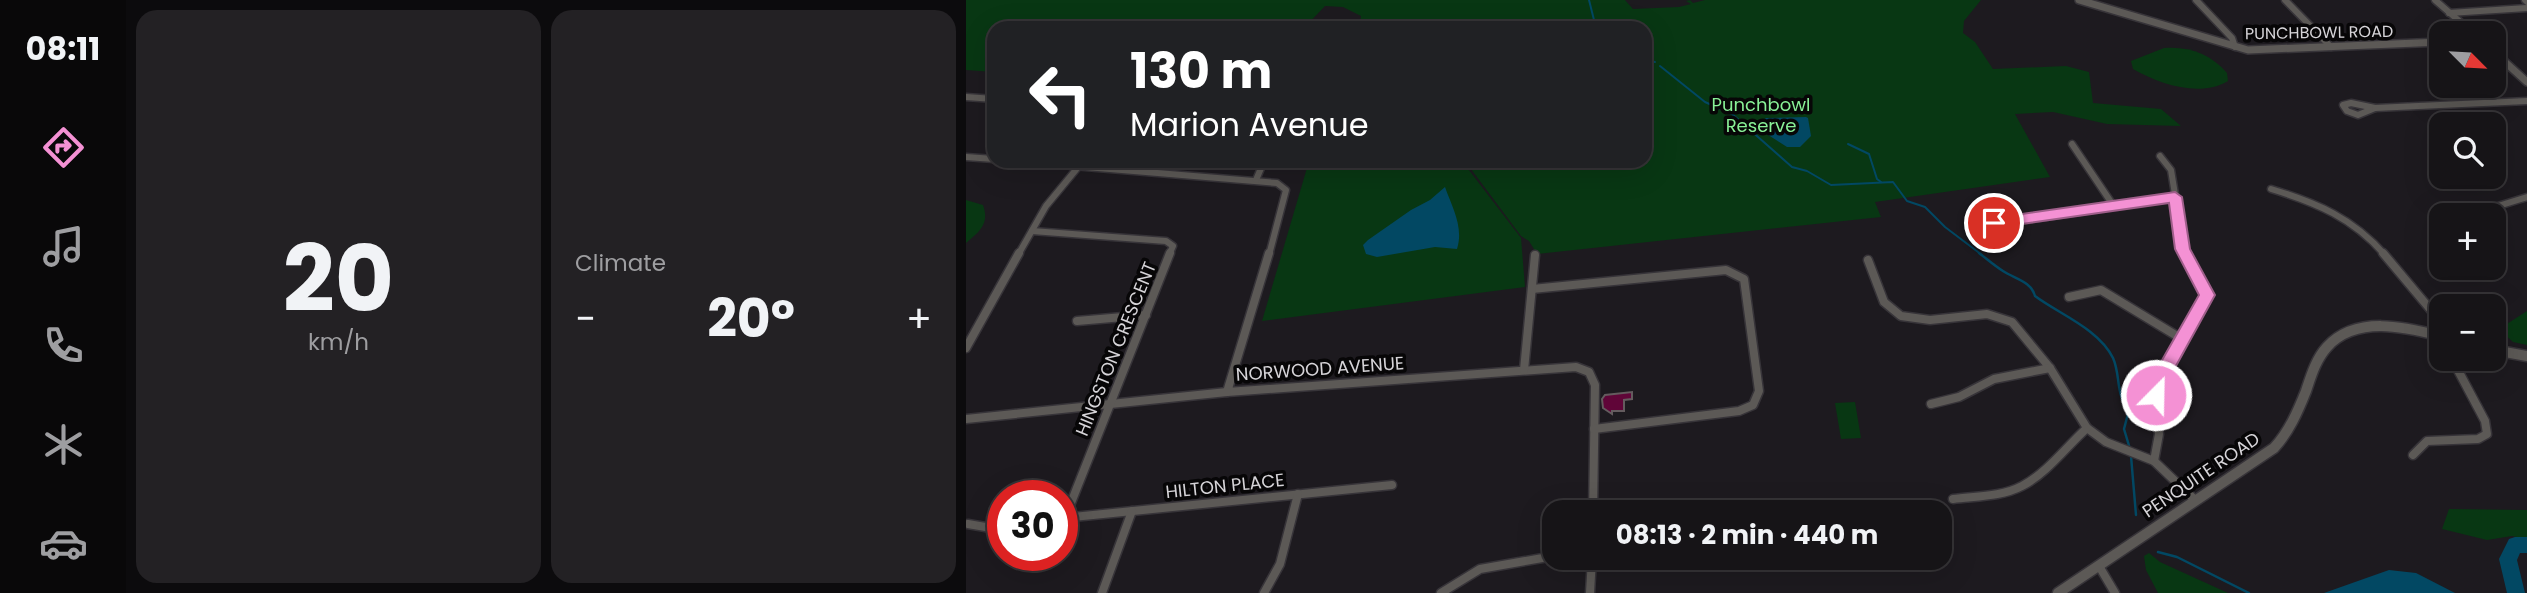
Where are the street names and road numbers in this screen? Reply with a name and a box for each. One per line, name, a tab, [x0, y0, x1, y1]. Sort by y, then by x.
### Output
street label: PUNCHBOWL ROAD	[2245, 20, 2393, 45]
street label: HINGSTON CRESCENT	[1069, 258, 1162, 440]
street label: NORWOOD AVENUE	[1235, 350, 1405, 387]
street label: PENQUITE ROAD	[2137, 426, 2264, 523]
street label: HILTON PLACE	[1164, 467, 1286, 504]

